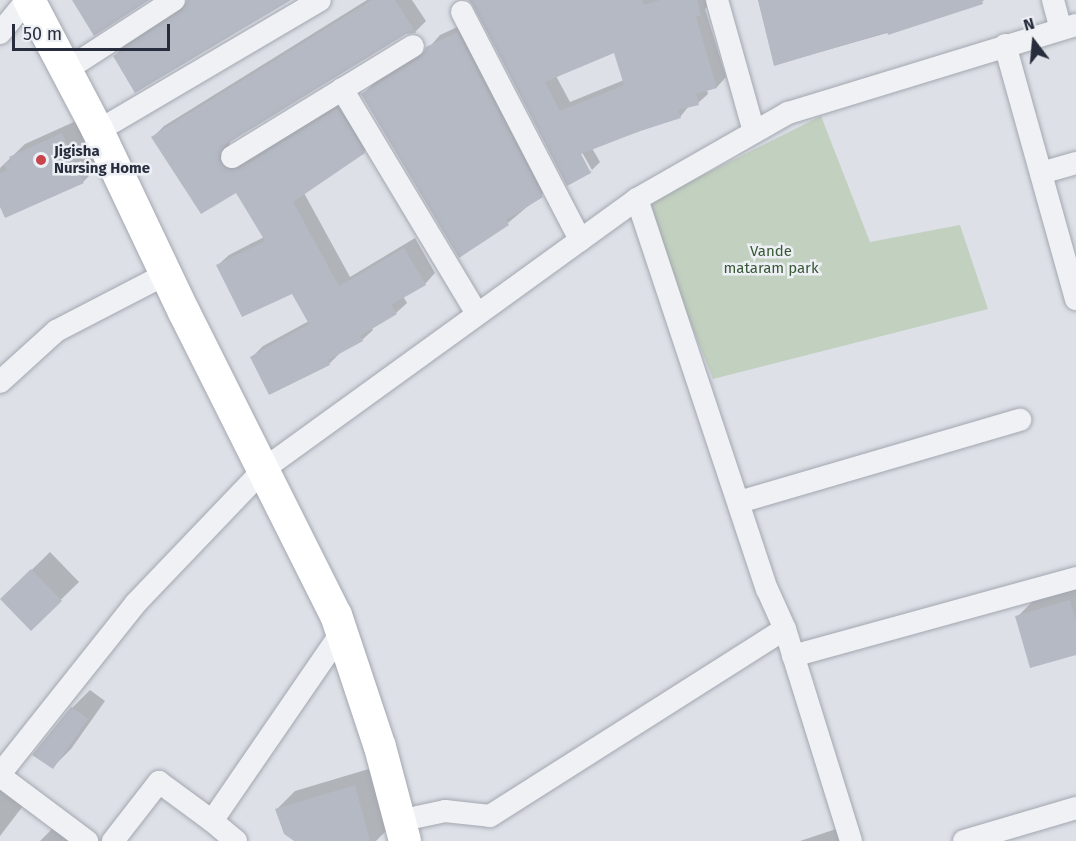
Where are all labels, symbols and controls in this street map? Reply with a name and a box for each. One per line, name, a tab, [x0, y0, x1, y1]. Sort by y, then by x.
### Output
scale bar	[15, 12, 172, 50]
north arrow	[1004, 12, 1064, 72]
text: N	[1021, 14, 1037, 35]
text: 50 m	[23, 23, 62, 45]
place label: Jigisha Nursing Home	[54, 142, 150, 177]
marker: Jigisha Nursing Home	[32, 151, 50, 169]
park label: Vande mataram park	[723, 242, 819, 277]

